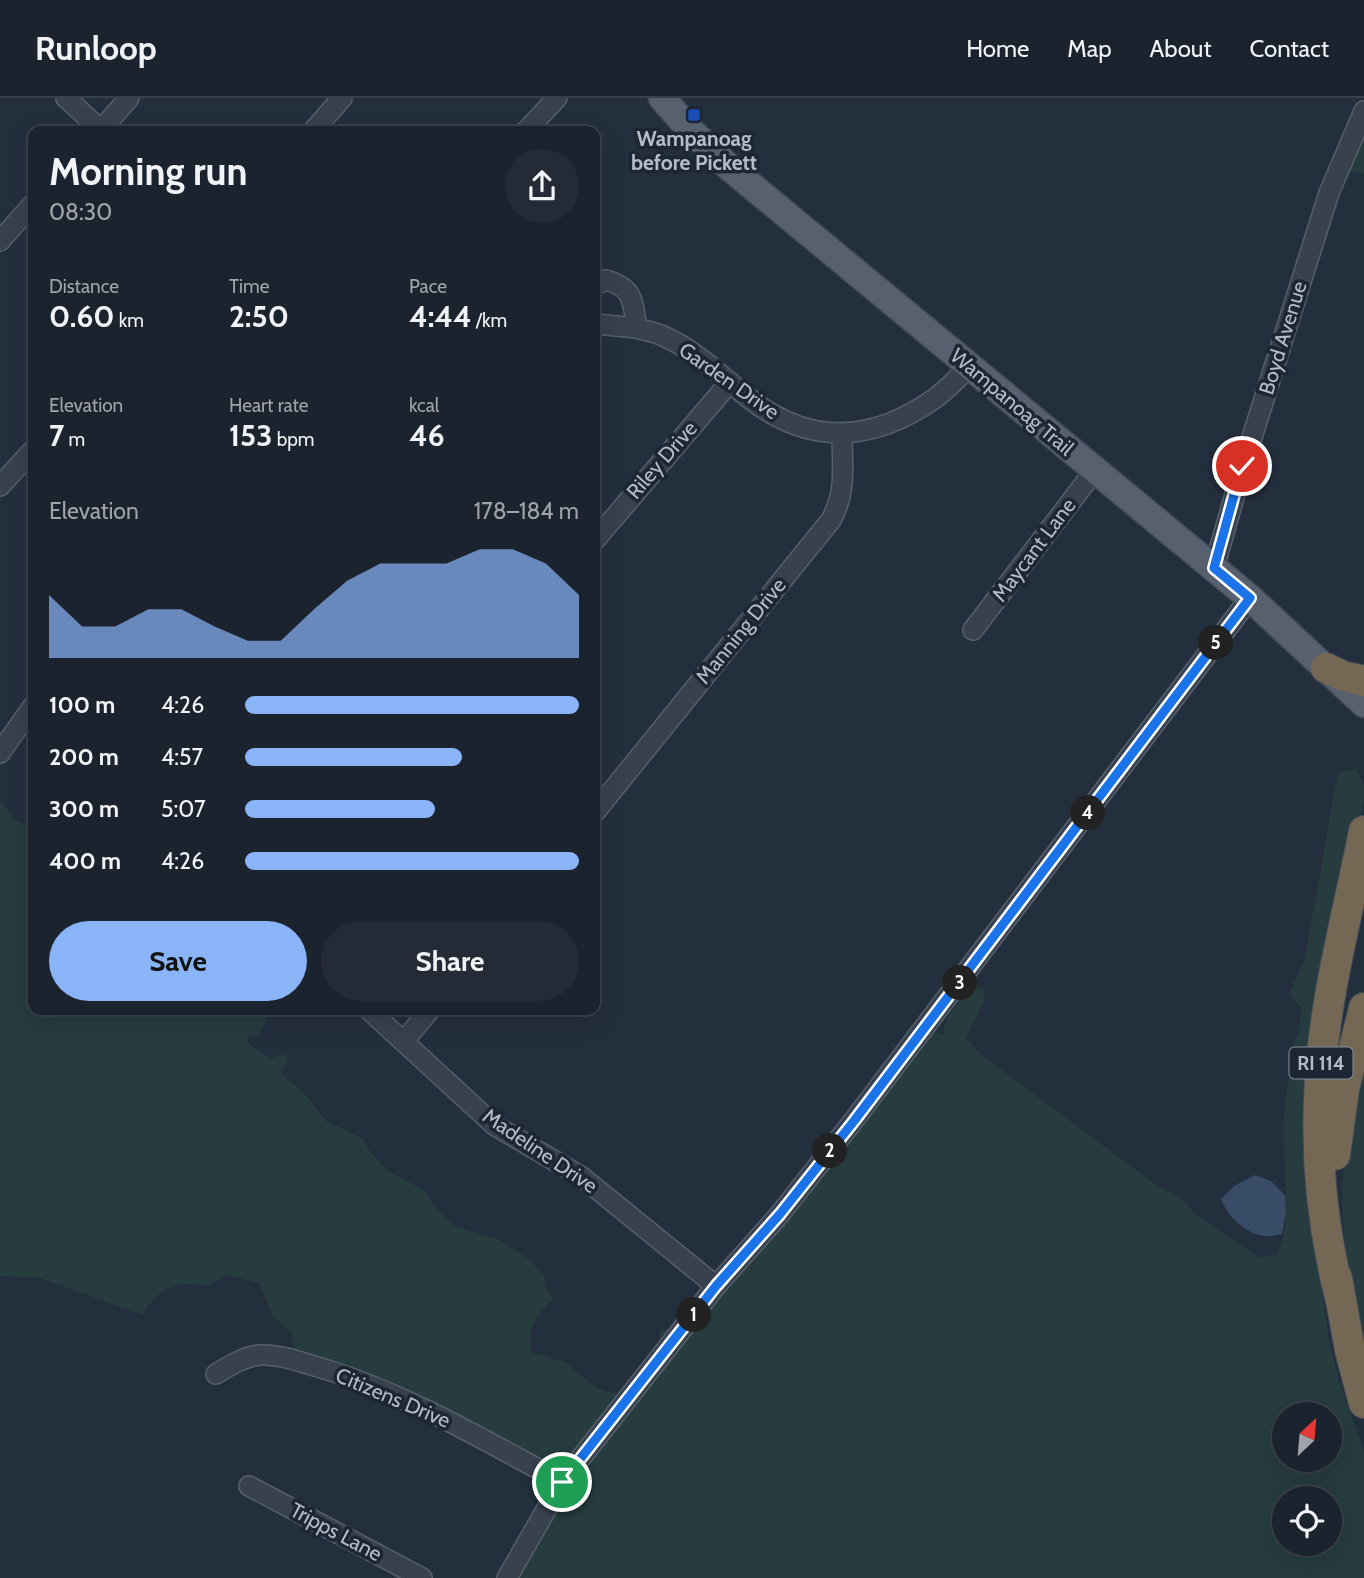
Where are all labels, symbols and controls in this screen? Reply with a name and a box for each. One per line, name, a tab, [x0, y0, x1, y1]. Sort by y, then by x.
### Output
text: Runloop	[35, 28, 157, 68]
text: Home	[966, 34, 1029, 63]
text: Map	[1067, 34, 1112, 63]
text: About	[1150, 34, 1212, 63]
text: Contact	[1250, 34, 1329, 63]
marker: Wampanoag before Pickett	[686, 107, 702, 123]
place label: Wampanoag before Pickett	[631, 126, 757, 175]
text: Morning run	[49, 148, 248, 195]
button: share	[505, 149, 579, 223]
text: 08:30	[49, 198, 112, 226]
text: Distance	[49, 275, 119, 298]
text: Time	[229, 275, 269, 298]
text: Pace	[409, 275, 447, 298]
street label: Boyd Avenue	[1253, 278, 1312, 398]
text: 0.60	[49, 298, 115, 335]
text: 2:50	[229, 298, 289, 335]
text: 4:44	[409, 298, 472, 335]
text: km	[115, 309, 144, 332]
text: /km	[472, 309, 507, 332]
street label: Garden Drive	[674, 337, 784, 424]
street label: Wampanoag Trail	[946, 343, 1079, 460]
text: Elevation	[49, 394, 123, 417]
text: Heart rate	[229, 394, 309, 417]
text: kcal	[409, 394, 439, 417]
street label: Riley Drive	[621, 415, 702, 504]
text: 7	[49, 417, 64, 454]
text: 153	[229, 417, 272, 454]
text: 46	[409, 417, 445, 454]
text: m	[64, 428, 85, 451]
text: bpm	[272, 428, 314, 451]
pin	[1212, 436, 1272, 496]
icon: check	[1223, 447, 1261, 485]
street label: Maycant Lane	[987, 493, 1081, 606]
text: Elevation	[49, 497, 139, 525]
text: 178–184 m	[474, 497, 579, 525]
street label: Manning Drive	[690, 573, 791, 689]
pin: 5	[1198, 626, 1234, 660]
text: 5	[1210, 631, 1221, 654]
text: 100 m	[49, 691, 115, 719]
text: 4:26	[161, 691, 204, 719]
text: 200 m	[49, 743, 119, 771]
text: 4:57	[161, 743, 203, 771]
text: 300 m	[49, 795, 119, 823]
text: 5:07	[161, 795, 206, 823]
pin: 4	[1070, 796, 1106, 830]
text: 4	[1082, 801, 1093, 824]
text: 400 m	[49, 847, 121, 875]
text: 4:26	[161, 847, 204, 875]
button: Save	[49, 921, 307, 1001]
button: Share	[321, 921, 579, 1001]
pin: 3	[942, 966, 978, 1001]
text: 3	[954, 971, 965, 994]
road number: RI 114	[1290, 1048, 1352, 1079]
street label: Madeline Drive	[478, 1103, 603, 1198]
pin: 2	[812, 1134, 848, 1168]
text: 2	[824, 1139, 835, 1162]
pin: 1	[676, 1298, 712, 1332]
text: 1	[690, 1303, 697, 1326]
street label: Citizens Drive	[332, 1362, 455, 1433]
north arrow	[1272, 1402, 1342, 1472]
map controls	[1272, 1402, 1342, 1556]
pin	[532, 1452, 592, 1512]
icon: arrive	[543, 1463, 581, 1501]
button: locate	[1272, 1486, 1342, 1556]
street label: Tripps Lane	[286, 1497, 387, 1566]

